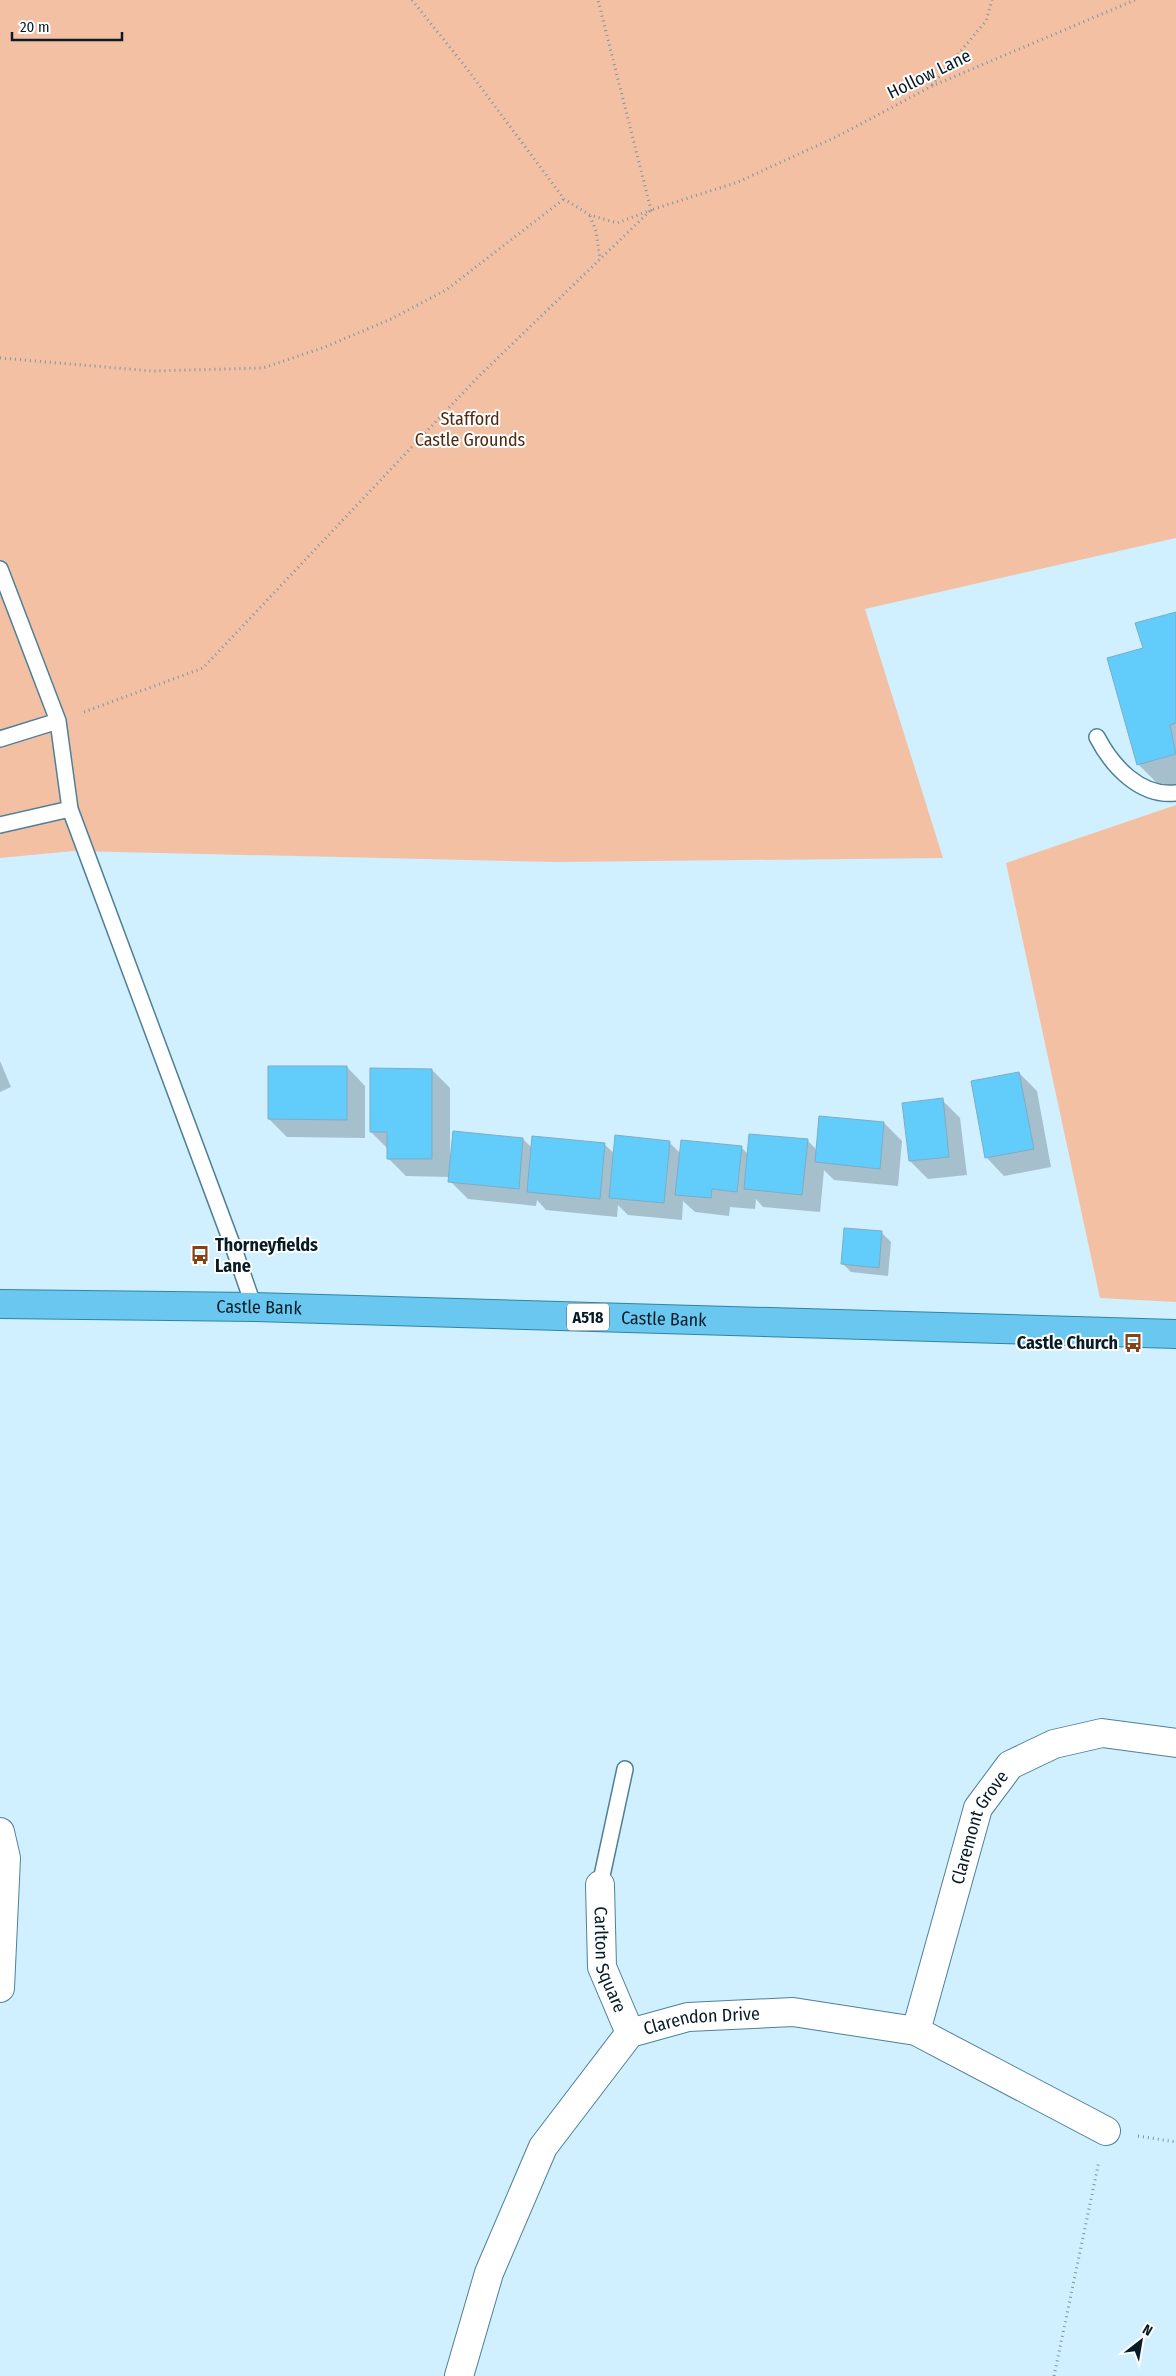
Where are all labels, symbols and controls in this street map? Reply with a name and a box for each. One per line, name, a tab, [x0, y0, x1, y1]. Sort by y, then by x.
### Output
scale bar	[12, 10, 122, 42]
text: 20 m	[20, 18, 50, 36]
street label: Hollow Lane	[884, 44, 975, 104]
park label: Stafford Castle Grounds	[415, 408, 526, 451]
place label: Thorneyfields Lane	[215, 1234, 318, 1277]
bus stop icon: Thorneyfields Lane	[189, 1244, 211, 1266]
street label: Castle Bank	[216, 1296, 303, 1319]
road number: A518	[567, 1304, 609, 1330]
street label: Castle Bank	[621, 1307, 707, 1331]
place label: Castle Church	[1017, 1332, 1118, 1354]
bus stop icon: Castle Church	[1122, 1332, 1144, 1354]
street label: Claremont Grove	[946, 1766, 1013, 1887]
street label: Carlton Square	[590, 1906, 631, 2016]
street label: Clarendon Drive	[641, 2003, 760, 2040]
north arrow	[1116, 2316, 1166, 2366]
text: N	[1139, 2321, 1155, 2340]

